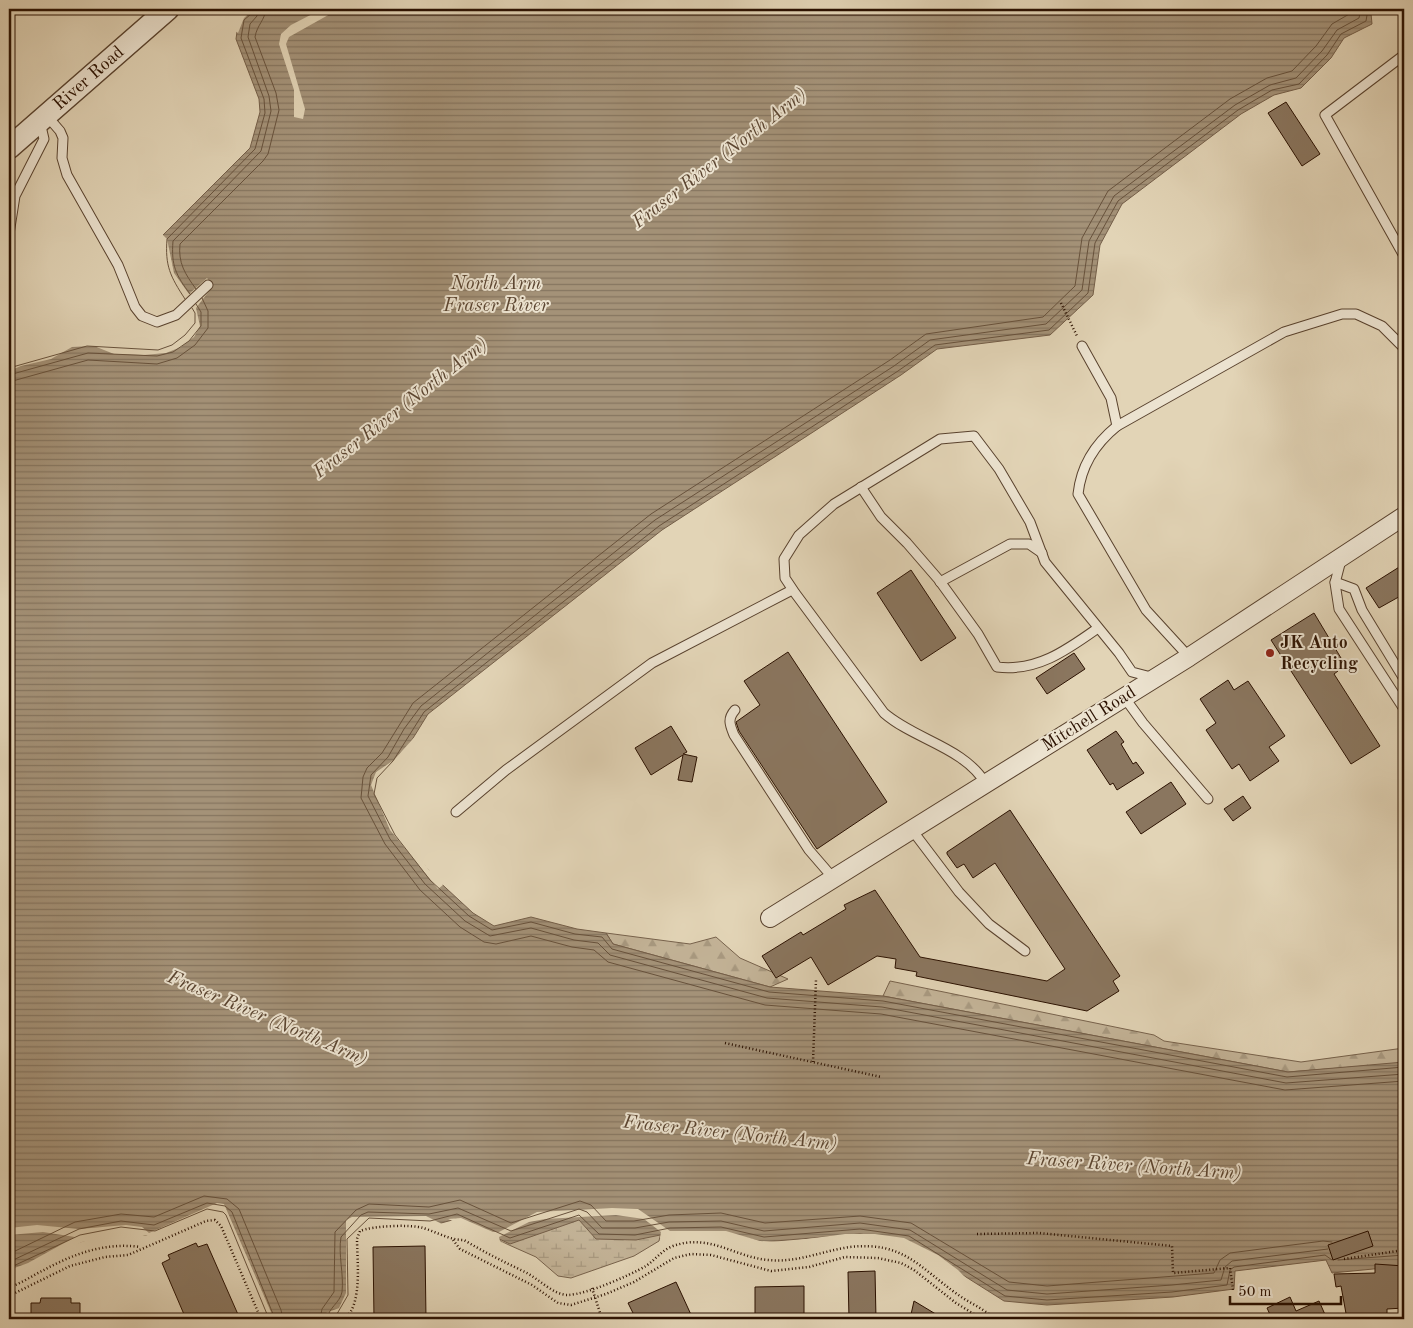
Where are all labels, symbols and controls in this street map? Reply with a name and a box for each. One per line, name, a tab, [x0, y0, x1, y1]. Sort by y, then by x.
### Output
street label: River Road	[50, 43, 128, 114]
water label: Fraser River (North Arm)	[628, 84, 811, 233]
water label: North Arm Fraser River	[442, 275, 550, 316]
water label: Fraser River (North Arm)	[309, 334, 492, 483]
place label: JK Auto Recycling	[1280, 634, 1358, 673]
marker: JK Auto Recycling	[1264, 647, 1276, 659]
street label: Mitchell Road	[1039, 683, 1139, 755]
water label: Fraser River (North Arm)	[163, 967, 370, 1070]
water label: Fraser River (North Arm)	[621, 1112, 838, 1155]
water label: Fraser River (North Arm)	[1025, 1149, 1242, 1184]
scale bar	[1230, 1273, 1342, 1305]
text: 50 m	[1238, 1285, 1272, 1300]

